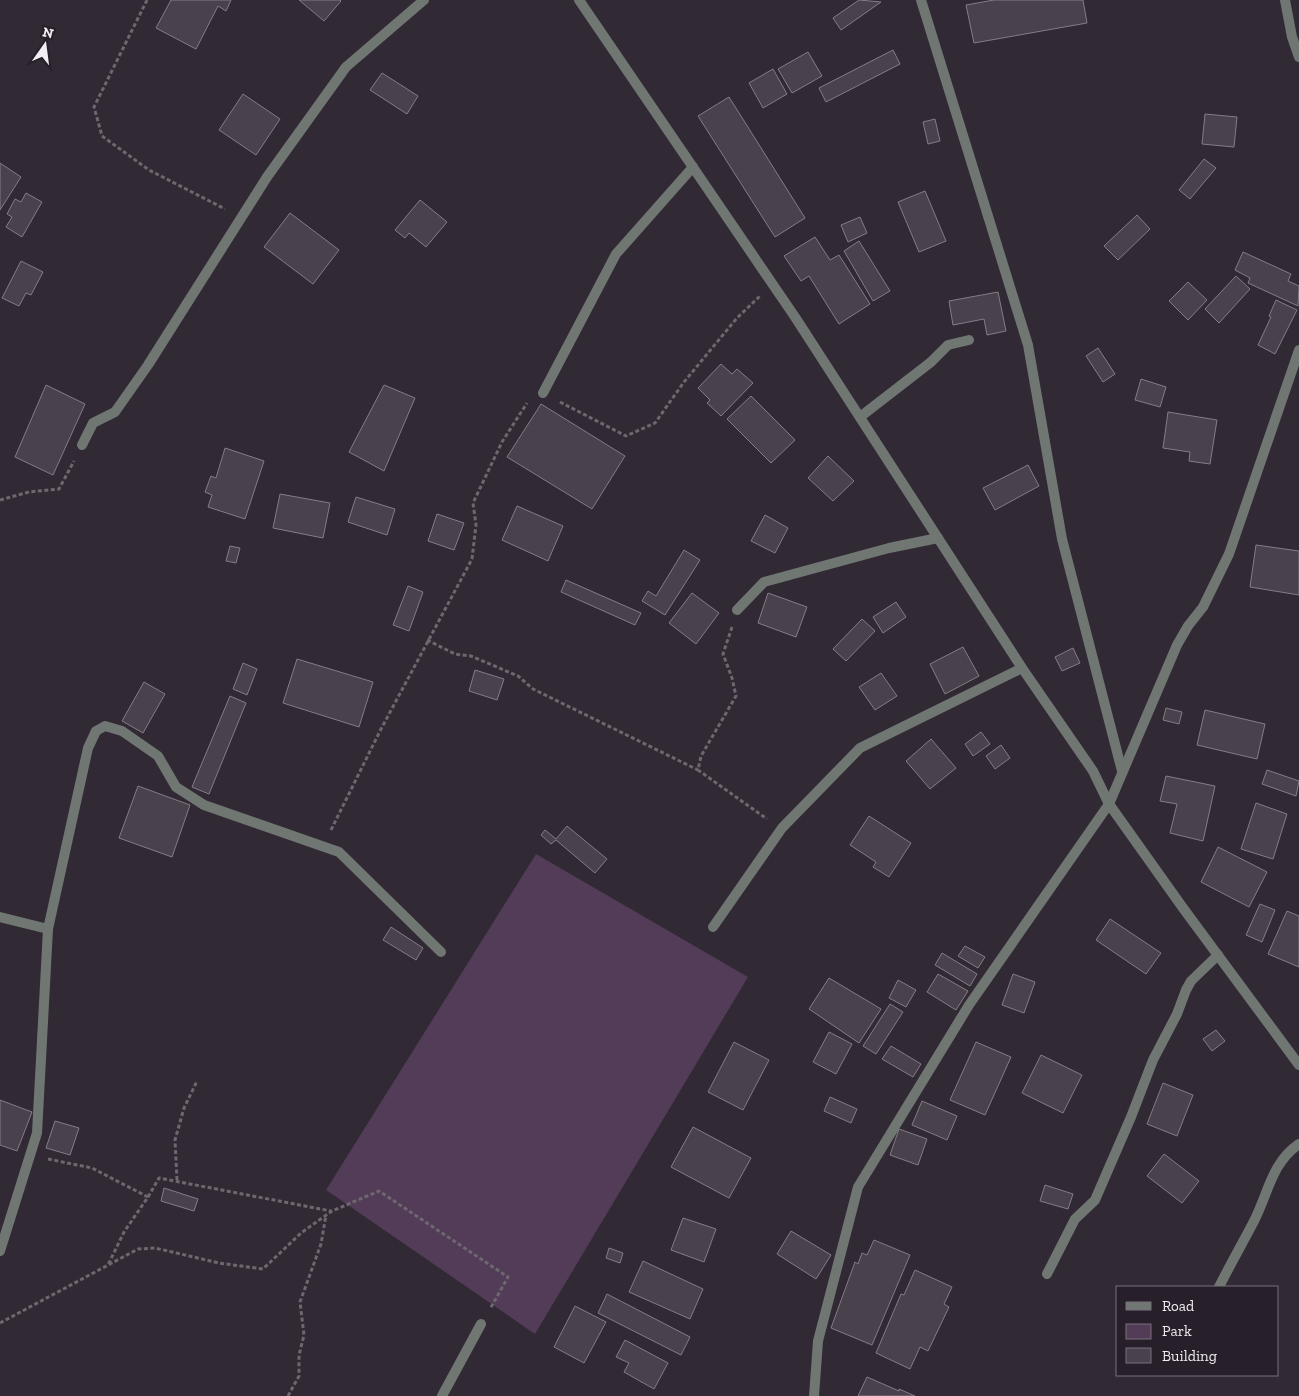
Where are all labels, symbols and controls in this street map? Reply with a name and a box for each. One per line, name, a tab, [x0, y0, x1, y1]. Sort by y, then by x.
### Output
north arrow	[20, 20, 70, 70]
text: N	[41, 23, 56, 42]
legend	[1116, 1286, 1279, 1376]
text: Road	[1162, 1297, 1195, 1315]
text: Park	[1162, 1322, 1192, 1340]
text: Building	[1162, 1347, 1217, 1365]

